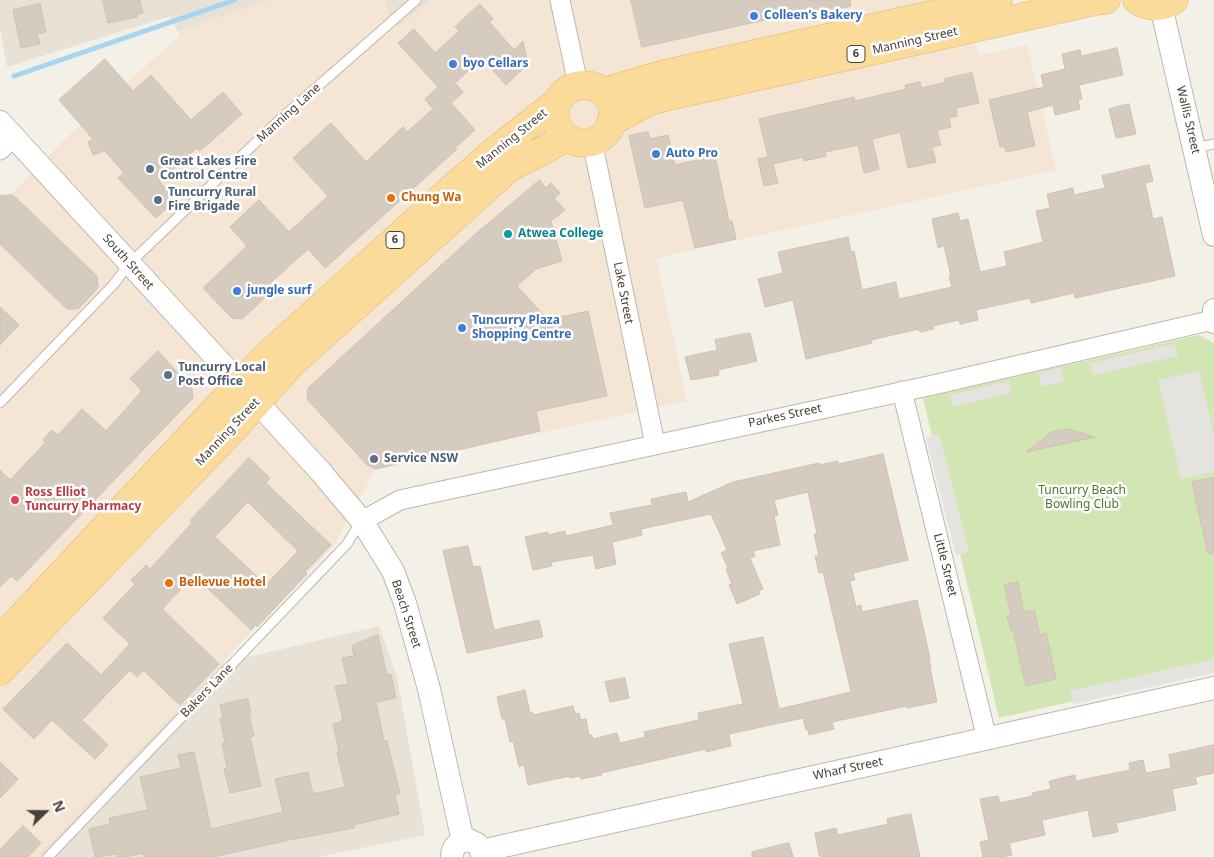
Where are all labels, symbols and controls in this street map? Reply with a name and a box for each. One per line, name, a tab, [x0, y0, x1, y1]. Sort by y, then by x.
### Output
place label: Colleen's Bakery	[764, 9, 862, 23]
marker: Colleen's Bakery	[748, 10, 760, 22]
street label: Manning Street	[871, 24, 959, 58]
road number: 6	[847, 46, 865, 62]
place label: byo Cellars	[463, 57, 528, 71]
marker: byo Cellars	[447, 58, 459, 70]
street label: Manning Lane	[254, 81, 324, 145]
street label: Wallis Street	[1173, 85, 1203, 155]
street label: Manning Street	[474, 106, 550, 172]
place label: Auto Pro	[666, 147, 718, 161]
marker: Auto Pro	[650, 148, 662, 160]
place label: Great Lakes Fire Control Centre	[160, 155, 257, 183]
marker: Great Lakes Fire Control Centre	[144, 163, 156, 175]
place label: Tuncurry Rural Fire Brigade	[168, 186, 256, 214]
place label: Chung Wa	[401, 191, 461, 205]
marker: Chung Wa	[385, 192, 397, 204]
marker: Tuncurry Rural Fire Brigade	[152, 194, 164, 206]
place label: Atwea College	[518, 227, 604, 241]
marker: Atwea College	[502, 228, 514, 240]
street label: South Street	[99, 231, 157, 293]
road number: 6	[386, 232, 404, 248]
street label: Lake Street	[610, 261, 636, 325]
place label: jungle surf	[247, 284, 311, 298]
marker: jungle surf	[231, 285, 243, 297]
place label: Tuncurry Plaza Shopping Centre	[472, 314, 571, 342]
marker: Tuncurry Plaza Shopping Centre	[456, 322, 468, 334]
place label: Tuncurry Local Post Office	[178, 361, 266, 389]
marker: Tuncurry Local Post Office	[162, 369, 174, 381]
street label: Manning Street	[193, 395, 263, 469]
street label: Parkes Street	[747, 401, 823, 431]
place label: Service NSW	[384, 452, 458, 466]
marker: Service NSW	[368, 453, 380, 465]
park label: Tuncurry Beach Bowling Club	[1038, 484, 1126, 512]
place label: Ross Elliot Tuncurry Pharmacy	[25, 486, 141, 514]
marker: Ross Elliot Tuncurry Pharmacy	[9, 494, 21, 506]
street label: Little Street	[930, 532, 960, 598]
place label: Bellevue Hotel	[179, 576, 266, 590]
marker: Bellevue Hotel	[163, 577, 175, 589]
street label: Beach Street	[388, 578, 424, 650]
street label: Bakers Lane	[178, 661, 236, 721]
street label: Wharf Street	[812, 755, 884, 783]
north arrow	[20, 787, 70, 837]
text: N	[48, 797, 70, 815]

